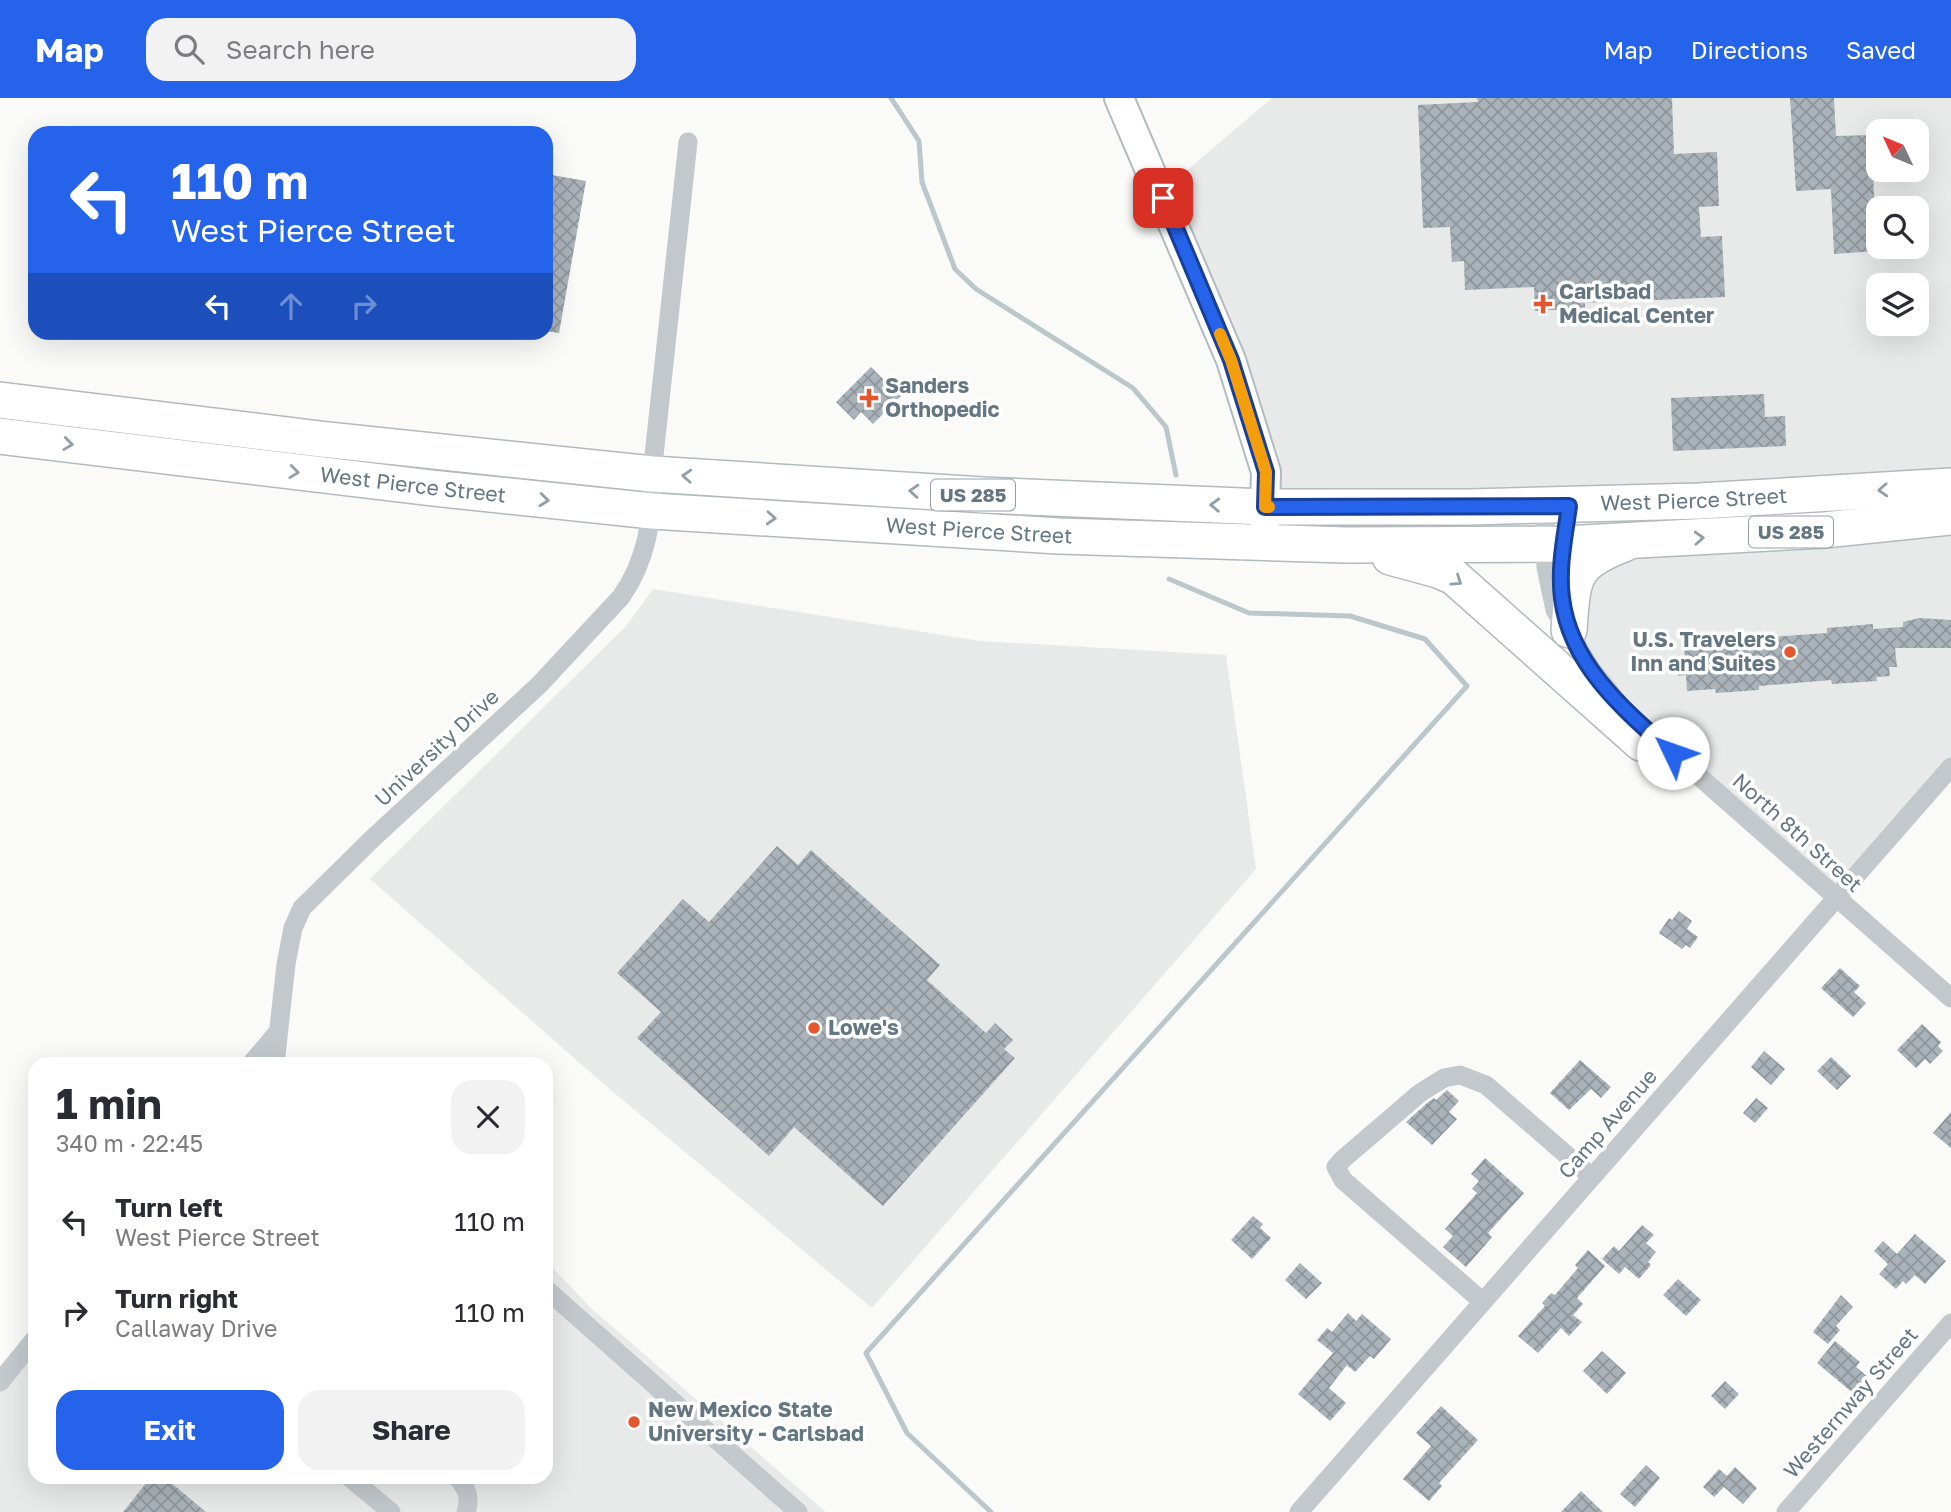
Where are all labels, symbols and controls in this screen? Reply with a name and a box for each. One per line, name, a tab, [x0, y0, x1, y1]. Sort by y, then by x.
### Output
search box	[146, 18, 636, 81]
text: Map	[35, 30, 104, 69]
icon: search	[170, 30, 208, 68]
text: Search here	[226, 34, 375, 65]
text: Map	[1604, 35, 1653, 64]
text: Directions	[1691, 35, 1808, 64]
text: Saved	[1846, 35, 1916, 64]
north arrow	[1866, 119, 1928, 182]
map controls	[1866, 119, 1929, 336]
text: 110 m	[171, 151, 308, 210]
icon: left	[56, 154, 147, 245]
pin	[1133, 168, 1193, 228]
icon: arrive	[1144, 179, 1182, 217]
button: search	[1866, 196, 1929, 259]
text: West Pierce Street	[171, 211, 456, 249]
button: layers	[1866, 273, 1929, 336]
place label: Carlsbad Medical Center	[1559, 278, 1714, 328]
icon: left	[199, 287, 237, 325]
icon: ahead	[272, 287, 310, 325]
icon: right	[345, 287, 383, 325]
marker: Carlsbad Medical Center	[1533, 294, 1553, 314]
place label: Sanders Orthopedic	[885, 372, 1000, 422]
marker: Sanders Orthopedic	[859, 388, 879, 408]
one-way arrow	[62, 436, 74, 451]
street label: West Pierce Street	[319, 461, 507, 508]
one-way arrow	[288, 464, 299, 479]
one-way arrow	[681, 469, 692, 484]
road number: US 285	[931, 480, 1015, 510]
street label: West Pierce Street	[1600, 482, 1788, 516]
one-way arrow	[1877, 482, 1888, 497]
one-way arrow	[908, 484, 919, 499]
one-way arrow	[539, 492, 550, 507]
one-way arrow	[1209, 497, 1220, 512]
one-way arrow	[765, 511, 776, 526]
street label: West Pierce Street	[885, 511, 1073, 548]
road number: US 285	[1749, 516, 1833, 547]
one-way arrow	[1694, 531, 1705, 546]
one-way arrow	[1449, 573, 1462, 585]
place label: U.S. Travelers Inn and Suites	[1630, 626, 1776, 676]
marker: U.S. Travelers Inn and Suites	[1782, 644, 1798, 660]
street label: University Drive	[369, 683, 504, 811]
position arrow	[1636, 716, 1710, 790]
street label: North 8th Street	[1728, 767, 1868, 897]
place label: Lowe's	[828, 1014, 899, 1040]
marker: Lowe's	[806, 1020, 822, 1036]
street label: Camp Avenue	[1552, 1063, 1662, 1184]
text: 1 min	[56, 1078, 162, 1128]
button: close	[451, 1080, 525, 1154]
text: 340 m · 22:45	[56, 1129, 203, 1157]
text: Turn left	[115, 1192, 223, 1223]
icon: left	[56, 1203, 94, 1241]
text: 110 m	[454, 1206, 525, 1237]
text: West Pierce Street	[115, 1223, 320, 1251]
text: Turn right	[115, 1283, 238, 1314]
icon: right	[56, 1294, 94, 1332]
text: 110 m	[454, 1297, 525, 1328]
text: Callaway Drive	[115, 1314, 277, 1342]
street label: Westernway Street	[1778, 1322, 1923, 1483]
button: Exit	[56, 1390, 284, 1470]
button: Share	[298, 1390, 525, 1470]
place label: New Mexico State University - Carlsbad	[648, 1396, 864, 1446]
marker: New Mexico State University - Carlsbad	[626, 1414, 642, 1430]

